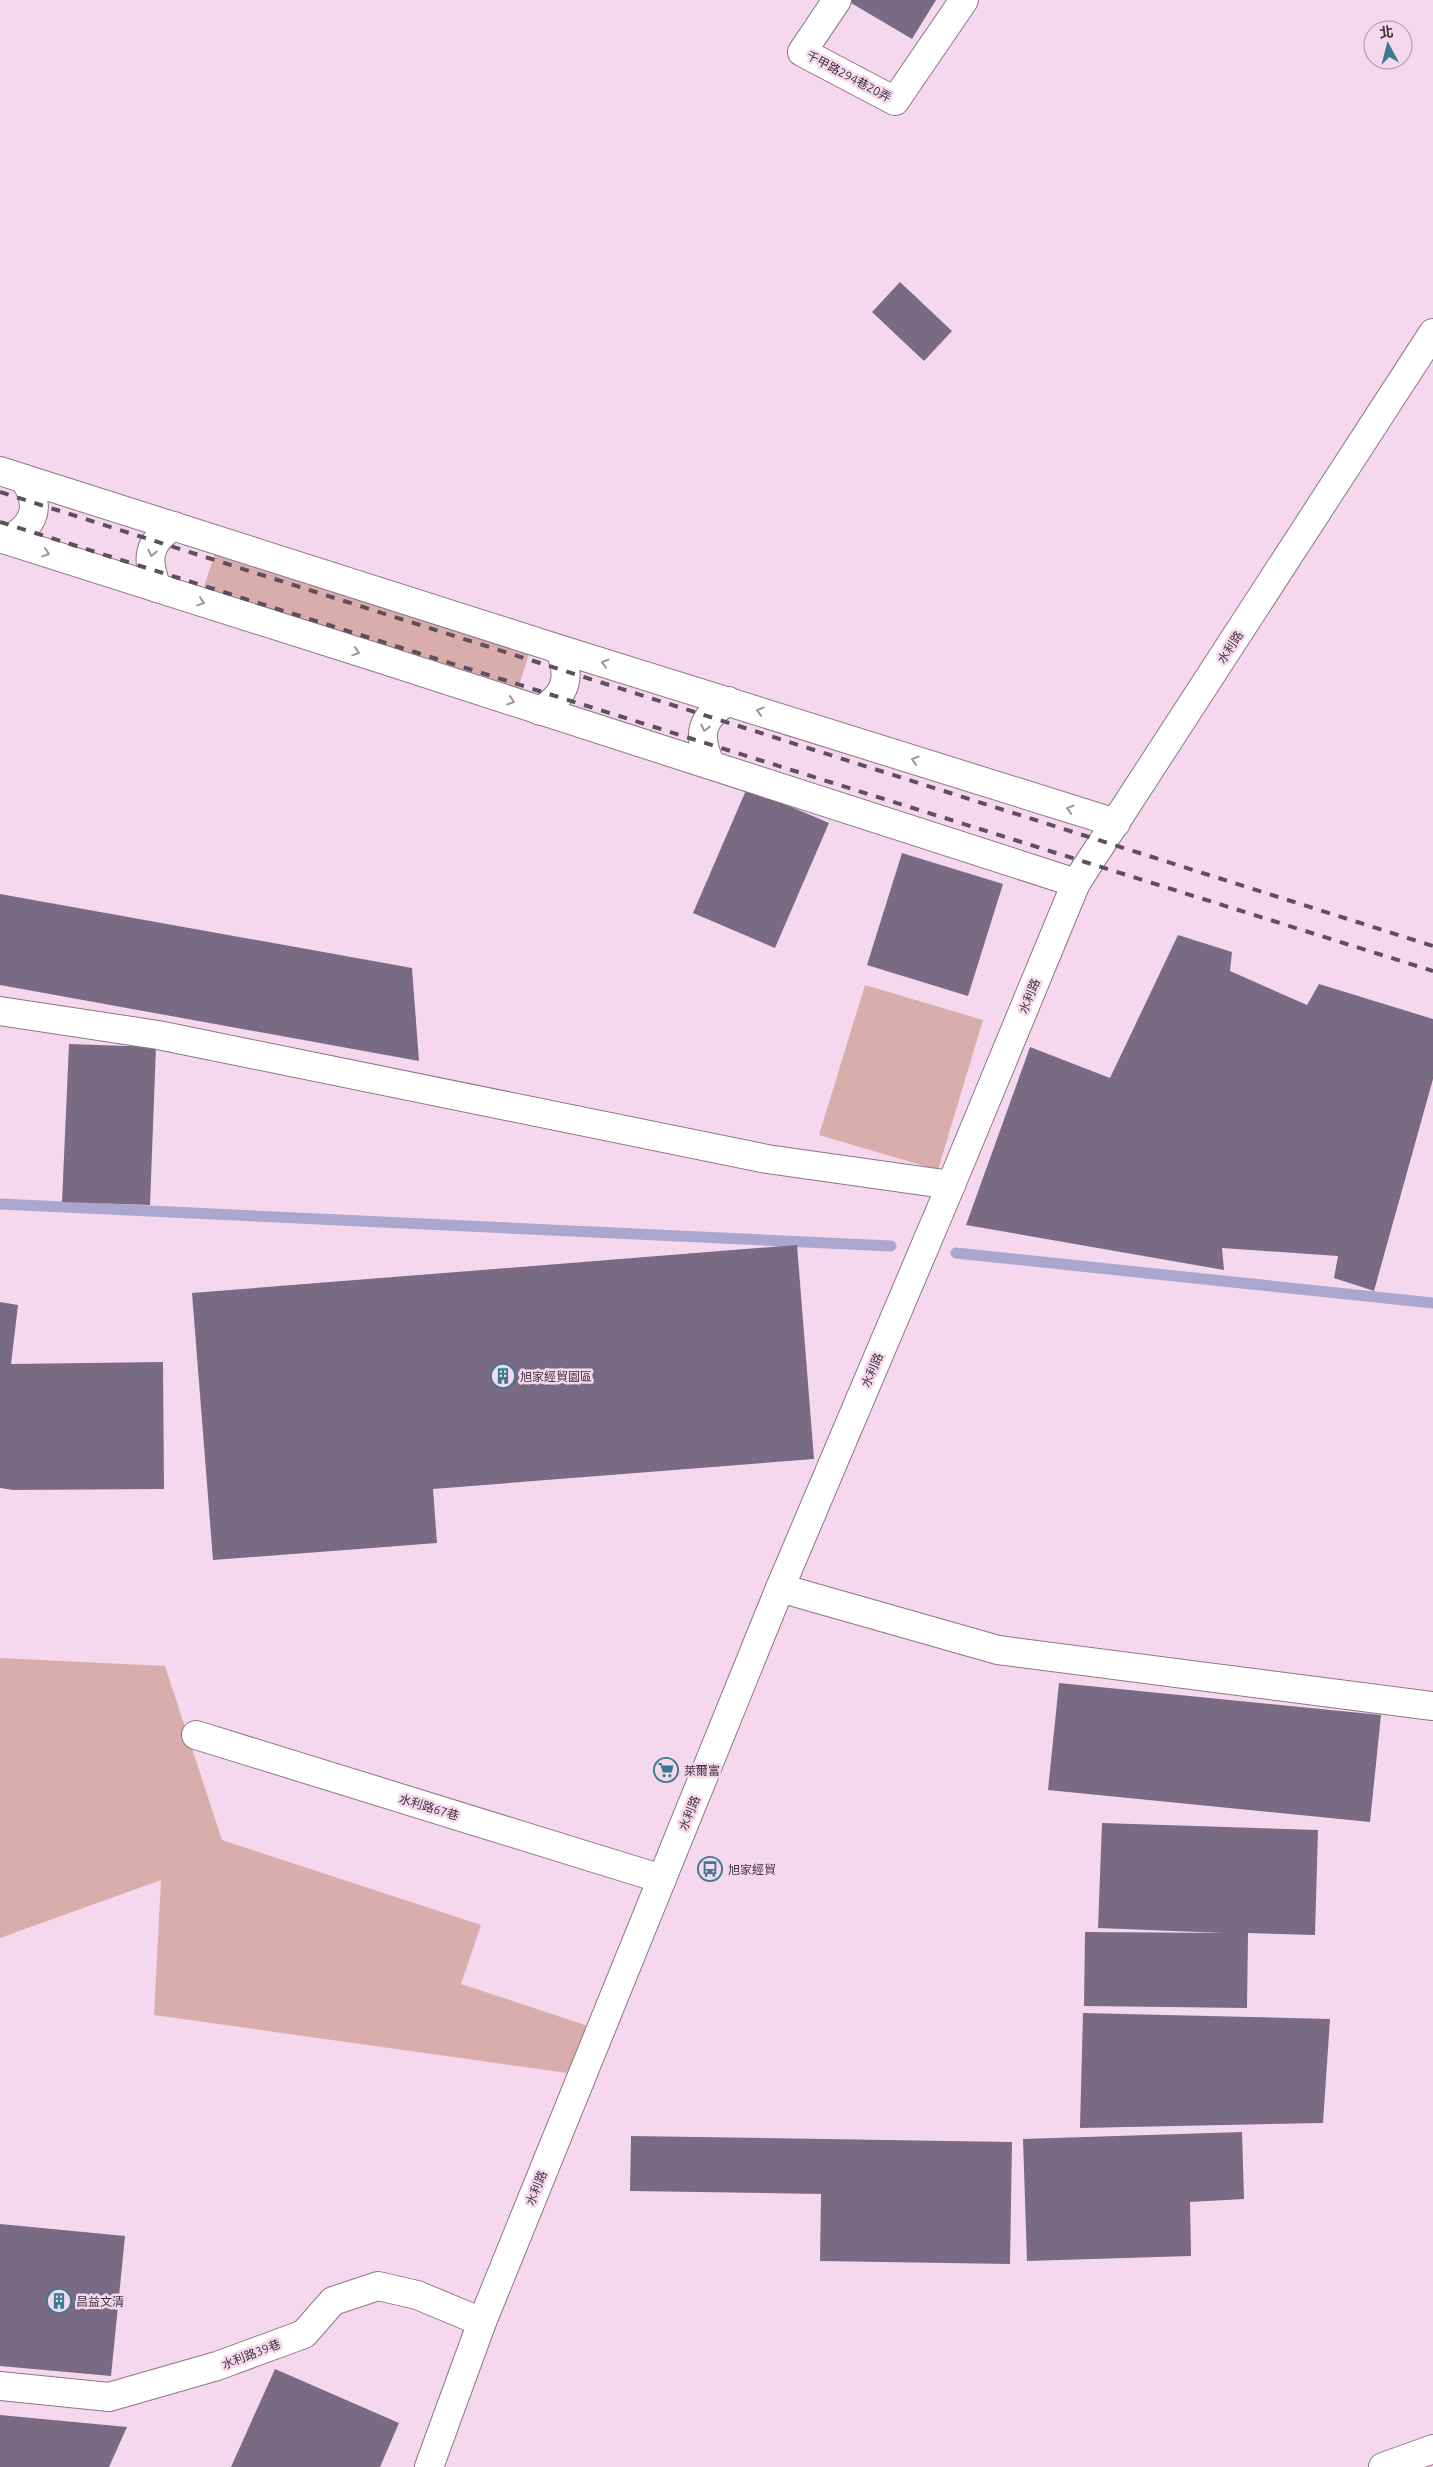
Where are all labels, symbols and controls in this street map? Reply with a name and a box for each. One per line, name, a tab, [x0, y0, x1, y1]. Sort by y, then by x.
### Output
north arrow	[1363, 20, 1413, 70]
text: 北	[1378, 23, 1394, 41]
street label: 千甲路294巷20弄	[805, 48, 893, 104]
one-way arrow	[42, 547, 50, 557]
one-way arrow	[147, 548, 158, 557]
one-way arrow	[197, 596, 205, 606]
street label: 水利路	[1215, 628, 1245, 666]
one-way arrow	[351, 646, 360, 656]
one-way arrow	[601, 659, 609, 669]
one-way arrow	[506, 696, 514, 706]
one-way arrow	[756, 707, 764, 717]
one-way arrow	[700, 723, 711, 732]
one-way arrow	[911, 756, 919, 766]
one-way arrow	[1066, 804, 1075, 814]
street label: 水利路	[1016, 977, 1042, 1015]
street label: 水利路	[859, 1351, 885, 1389]
building icon: 旭家經貿園區	[490, 1363, 516, 1389]
place label: 旭家經貿園區	[520, 1370, 592, 1383]
supermarket icon: 萊爾富	[653, 1757, 679, 1783]
place label: 萊爾富	[684, 1764, 720, 1777]
street label: 水利路67巷	[398, 1792, 460, 1822]
street label: 水利路	[676, 1794, 702, 1832]
bus stop icon: 旭家經貿	[697, 1856, 723, 1882]
place label: 旭家經貿	[728, 1863, 776, 1876]
street label: 水利路	[523, 2169, 549, 2207]
building icon: 昌益文清	[46, 2288, 72, 2314]
place label: 昌益文清	[76, 2295, 124, 2308]
street label: 水利路39巷	[220, 2337, 282, 2371]

